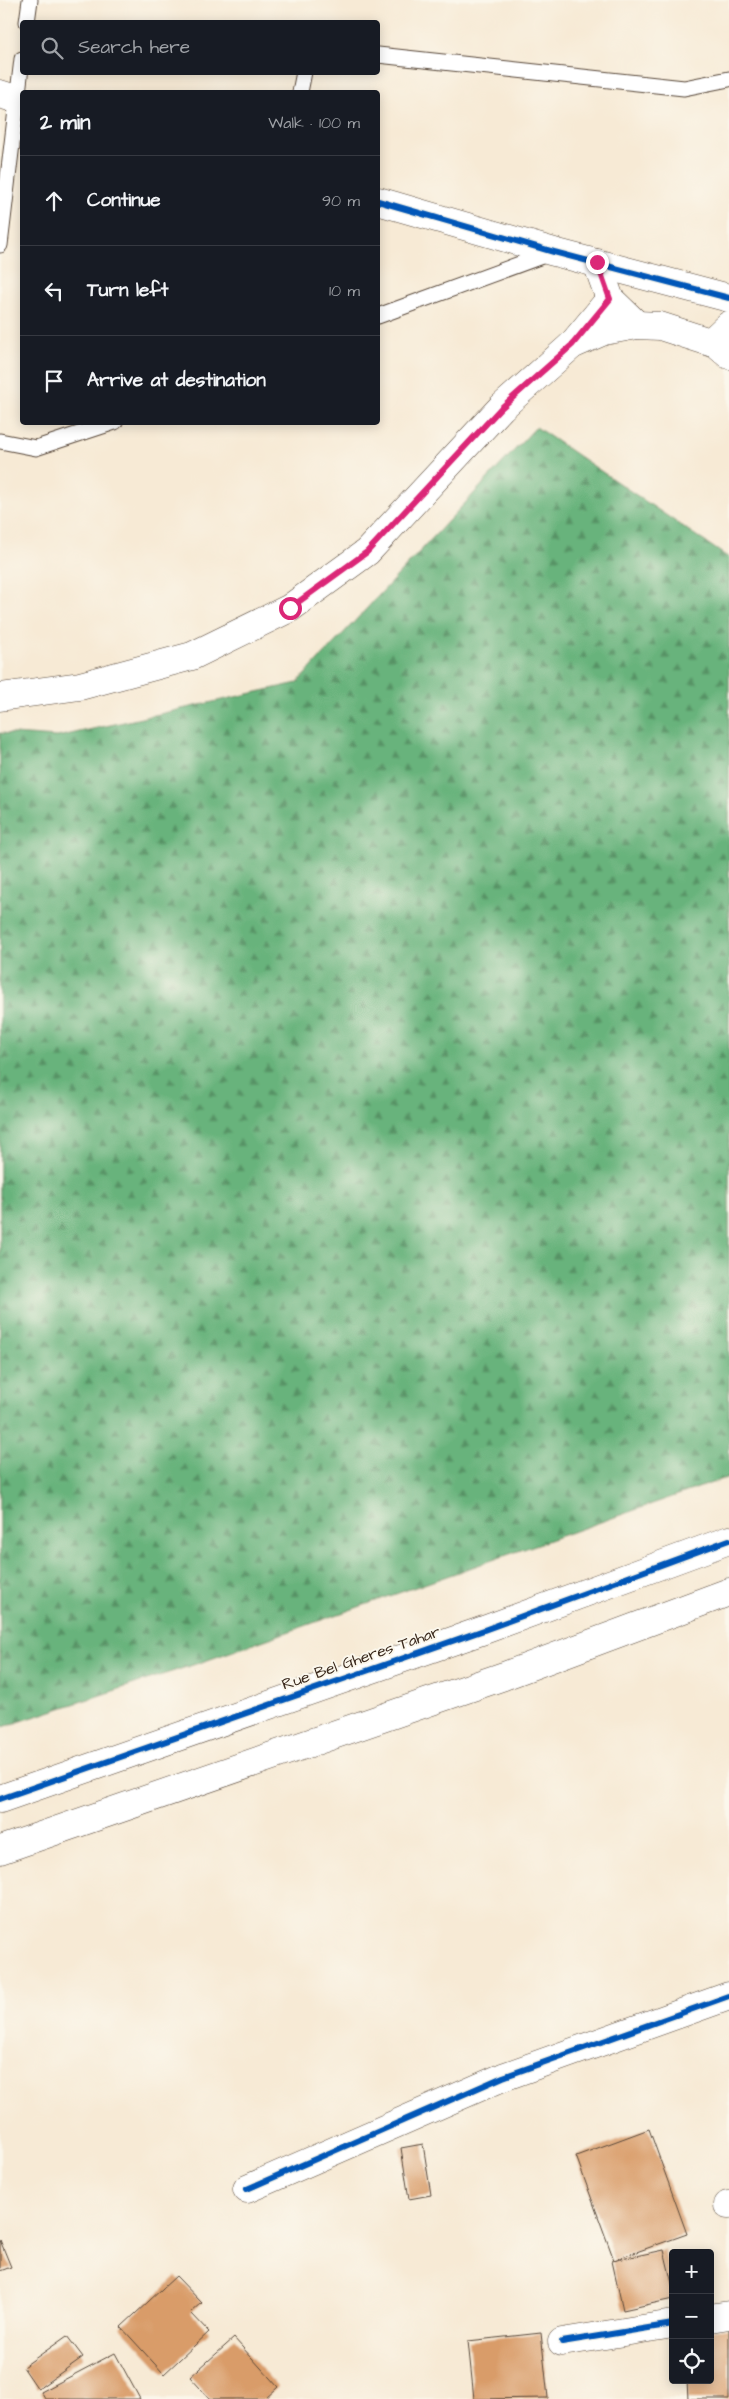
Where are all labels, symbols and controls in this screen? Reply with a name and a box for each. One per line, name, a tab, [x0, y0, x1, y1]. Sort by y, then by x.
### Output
search box	[20, 20, 380, 75]
icon: search	[38, 34, 66, 62]
text: Search here	[78, 34, 190, 61]
text: 2 min	[40, 108, 90, 137]
text: Walk · 100 m	[268, 112, 360, 134]
icon: ahead	[40, 187, 68, 215]
text: Continue	[87, 187, 161, 214]
text: 90 m	[322, 190, 360, 212]
route end	[586, 251, 609, 274]
icon: left	[40, 277, 68, 305]
text: Turn left	[87, 277, 168, 304]
text: 10 m	[329, 280, 360, 302]
icon: arrive	[40, 367, 68, 395]
text: Arrive at destination	[87, 367, 266, 394]
route start	[279, 597, 302, 620]
street label: Rue Bel Gheres Tahar	[279, 1621, 443, 1695]
map controls	[669, 2249, 714, 2384]
button: +	[669, 2249, 714, 2294]
button: −	[669, 2294, 714, 2339]
button: locate	[669, 2339, 714, 2384]

